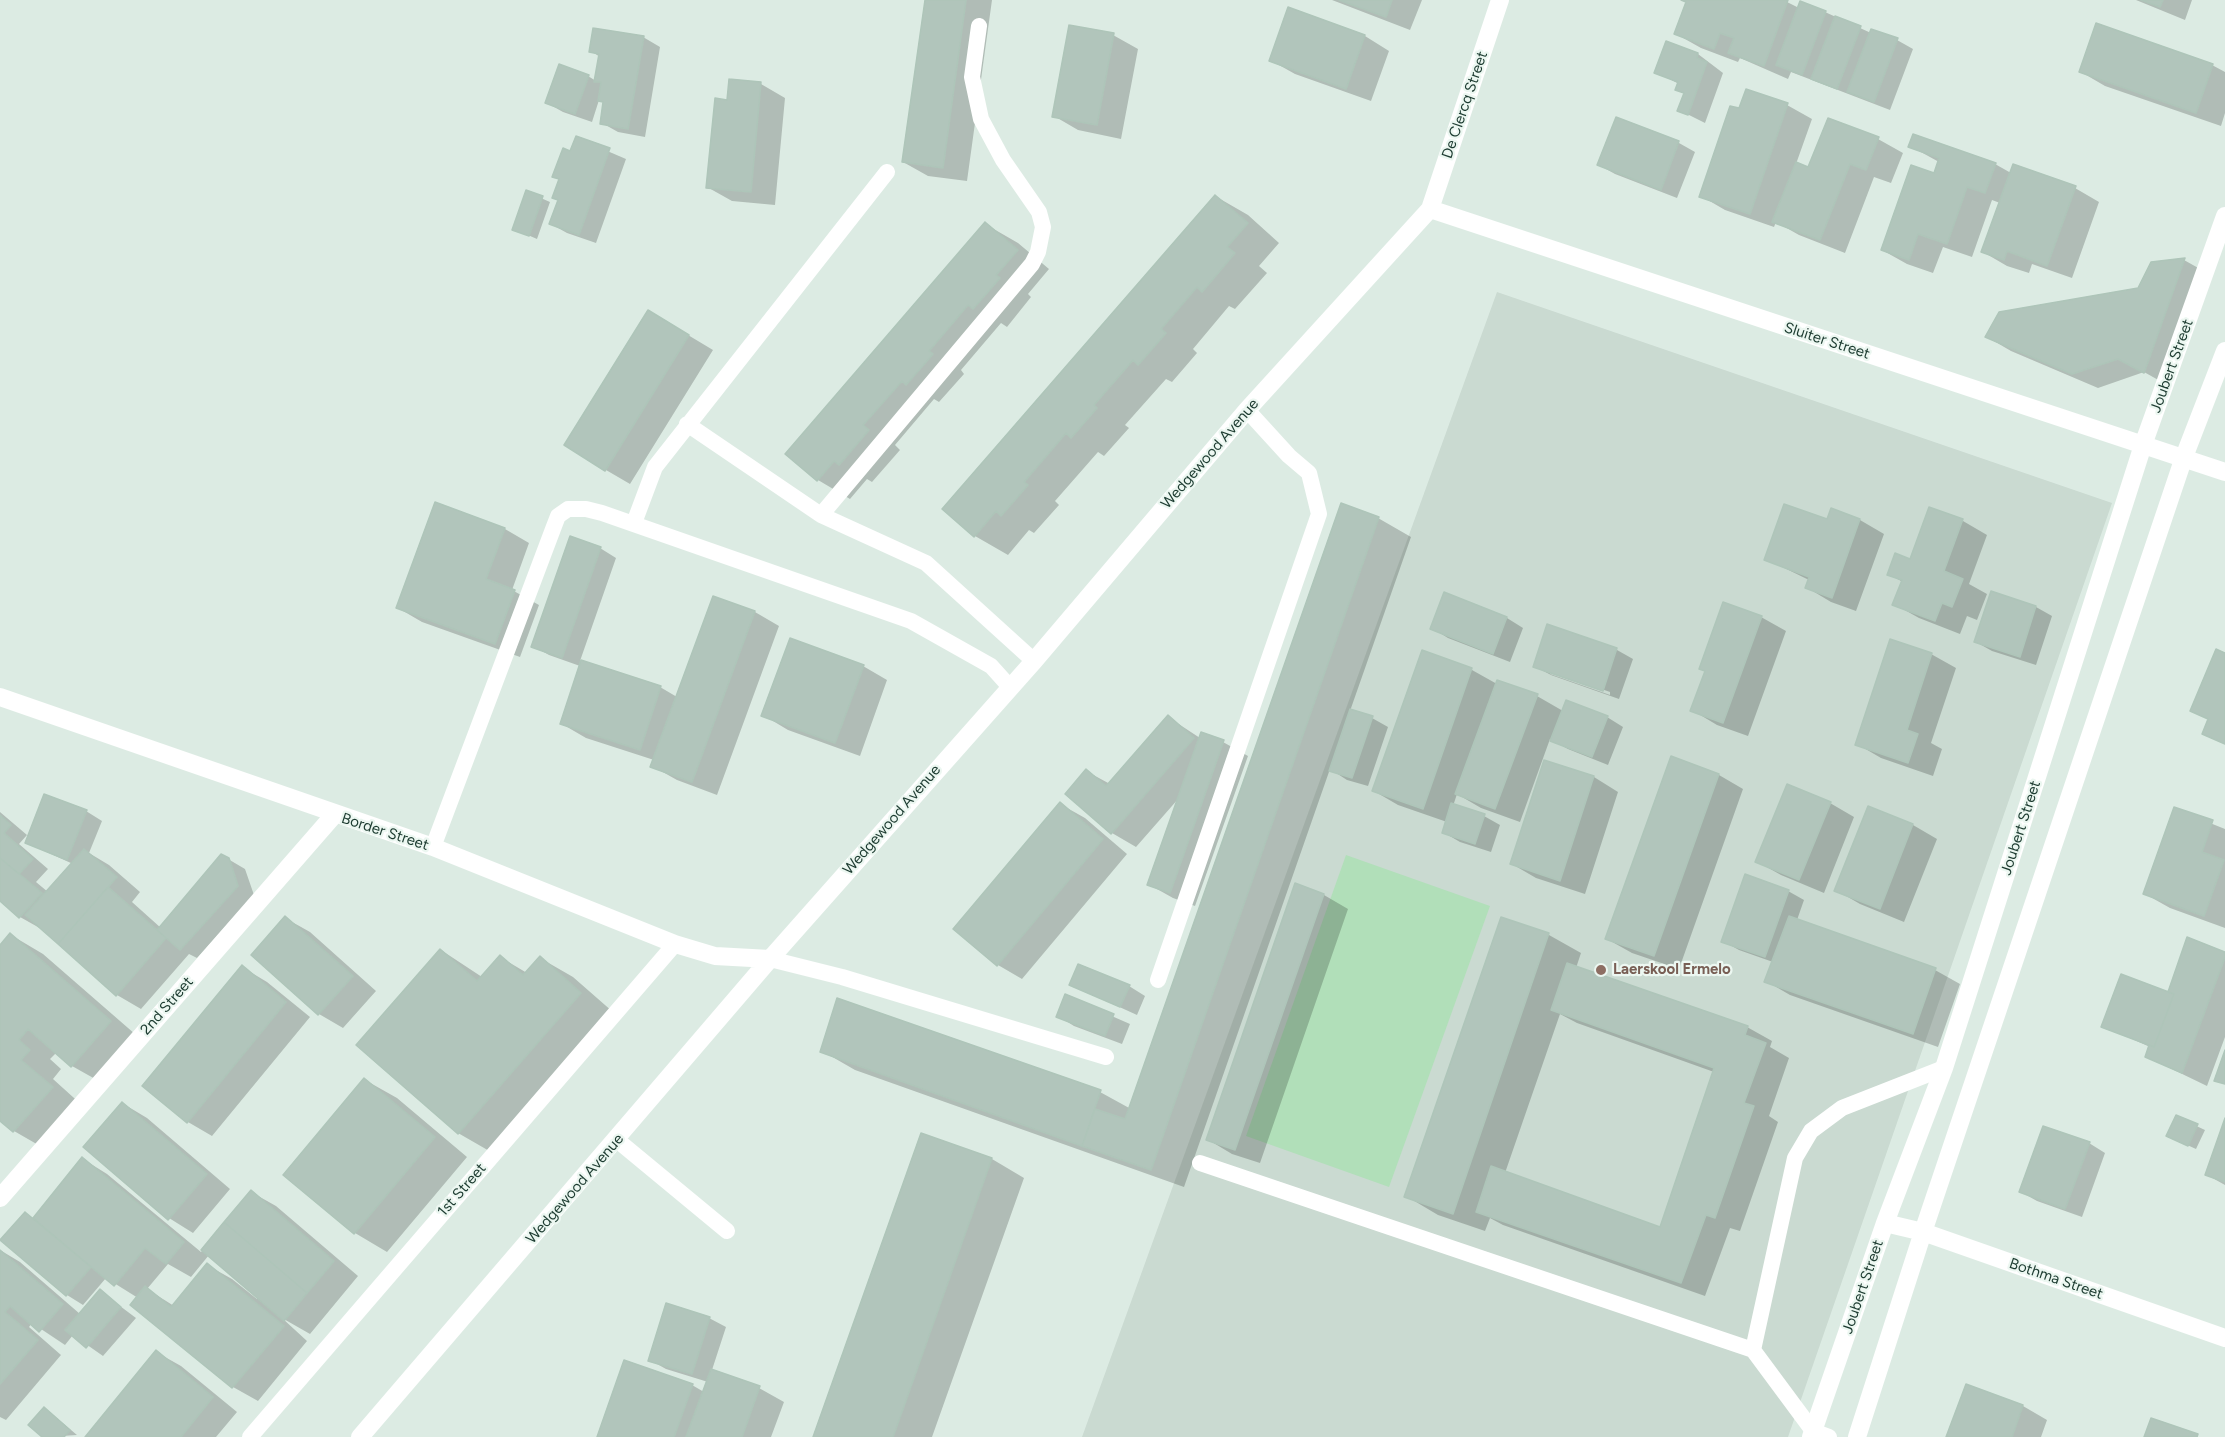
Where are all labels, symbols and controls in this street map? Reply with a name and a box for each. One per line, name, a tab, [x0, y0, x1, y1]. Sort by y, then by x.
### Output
street label: De Clercq Street	[1438, 49, 1492, 161]
street label: Joubert Street	[2147, 317, 2197, 415]
street label: Sluiter Street	[1782, 319, 1872, 363]
street label: Wedgewood Avenue	[1157, 395, 1263, 513]
street label: Wedgewood Avenue	[839, 761, 945, 879]
street label: Joubert Street	[1997, 779, 2045, 877]
street label: Border Street	[339, 809, 431, 855]
place label: Laerskool Ermelo	[1613, 961, 1731, 979]
marker: Laerskool Ermelo	[1594, 963, 1608, 977]
street label: 2nd Street	[137, 973, 197, 1039]
street label: Wedgewood Avenue	[522, 1130, 628, 1248]
street label: 1st Street	[434, 1160, 490, 1220]
street label: Joubert Street	[1839, 1238, 1887, 1336]
street label: Bothma Street	[2007, 1255, 2105, 1303]

